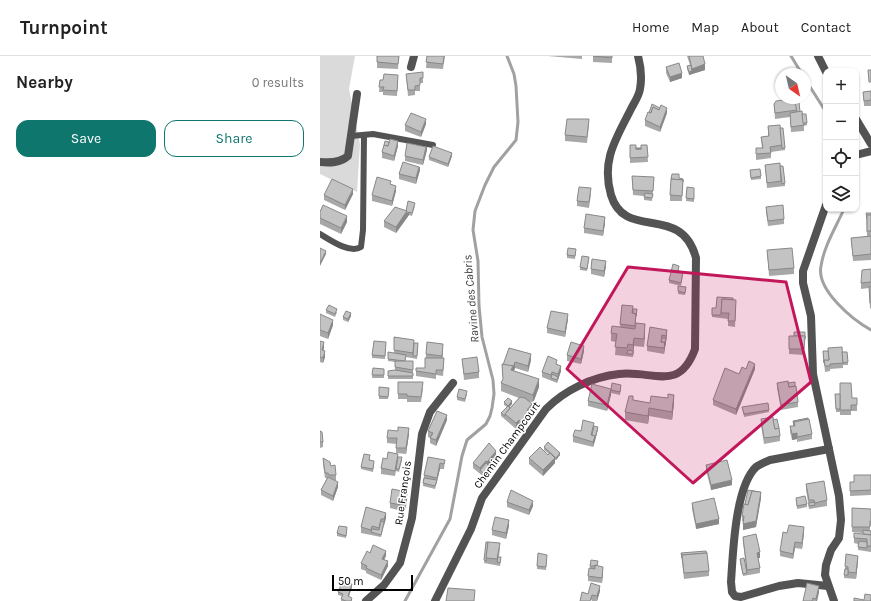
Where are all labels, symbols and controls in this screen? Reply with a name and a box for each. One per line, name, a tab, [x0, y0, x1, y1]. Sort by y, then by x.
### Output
text: Turnpoint	[20, 17, 108, 39]
text: Home	[632, 19, 669, 36]
text: Map	[691, 19, 719, 36]
text: About	[741, 19, 779, 36]
text: Contact	[801, 19, 851, 36]
north arrow	[775, 68, 811, 104]
map controls	[823, 68, 859, 212]
button: +	[823, 68, 859, 104]
text: Nearby	[16, 72, 73, 92]
text: 0 results	[252, 75, 304, 90]
button: −	[823, 104, 859, 140]
button: Save	[16, 120, 156, 157]
button: Share	[164, 120, 304, 157]
button: locate	[823, 140, 859, 176]
button: layers	[823, 176, 859, 212]
water label: Ravine des Cabris	[460, 254, 482, 344]
street label: Chemin Champcourt	[471, 399, 543, 491]
street label: Rue François	[392, 460, 414, 526]
scale bar	[332, 573, 413, 592]
text: 50 m	[338, 575, 364, 588]

